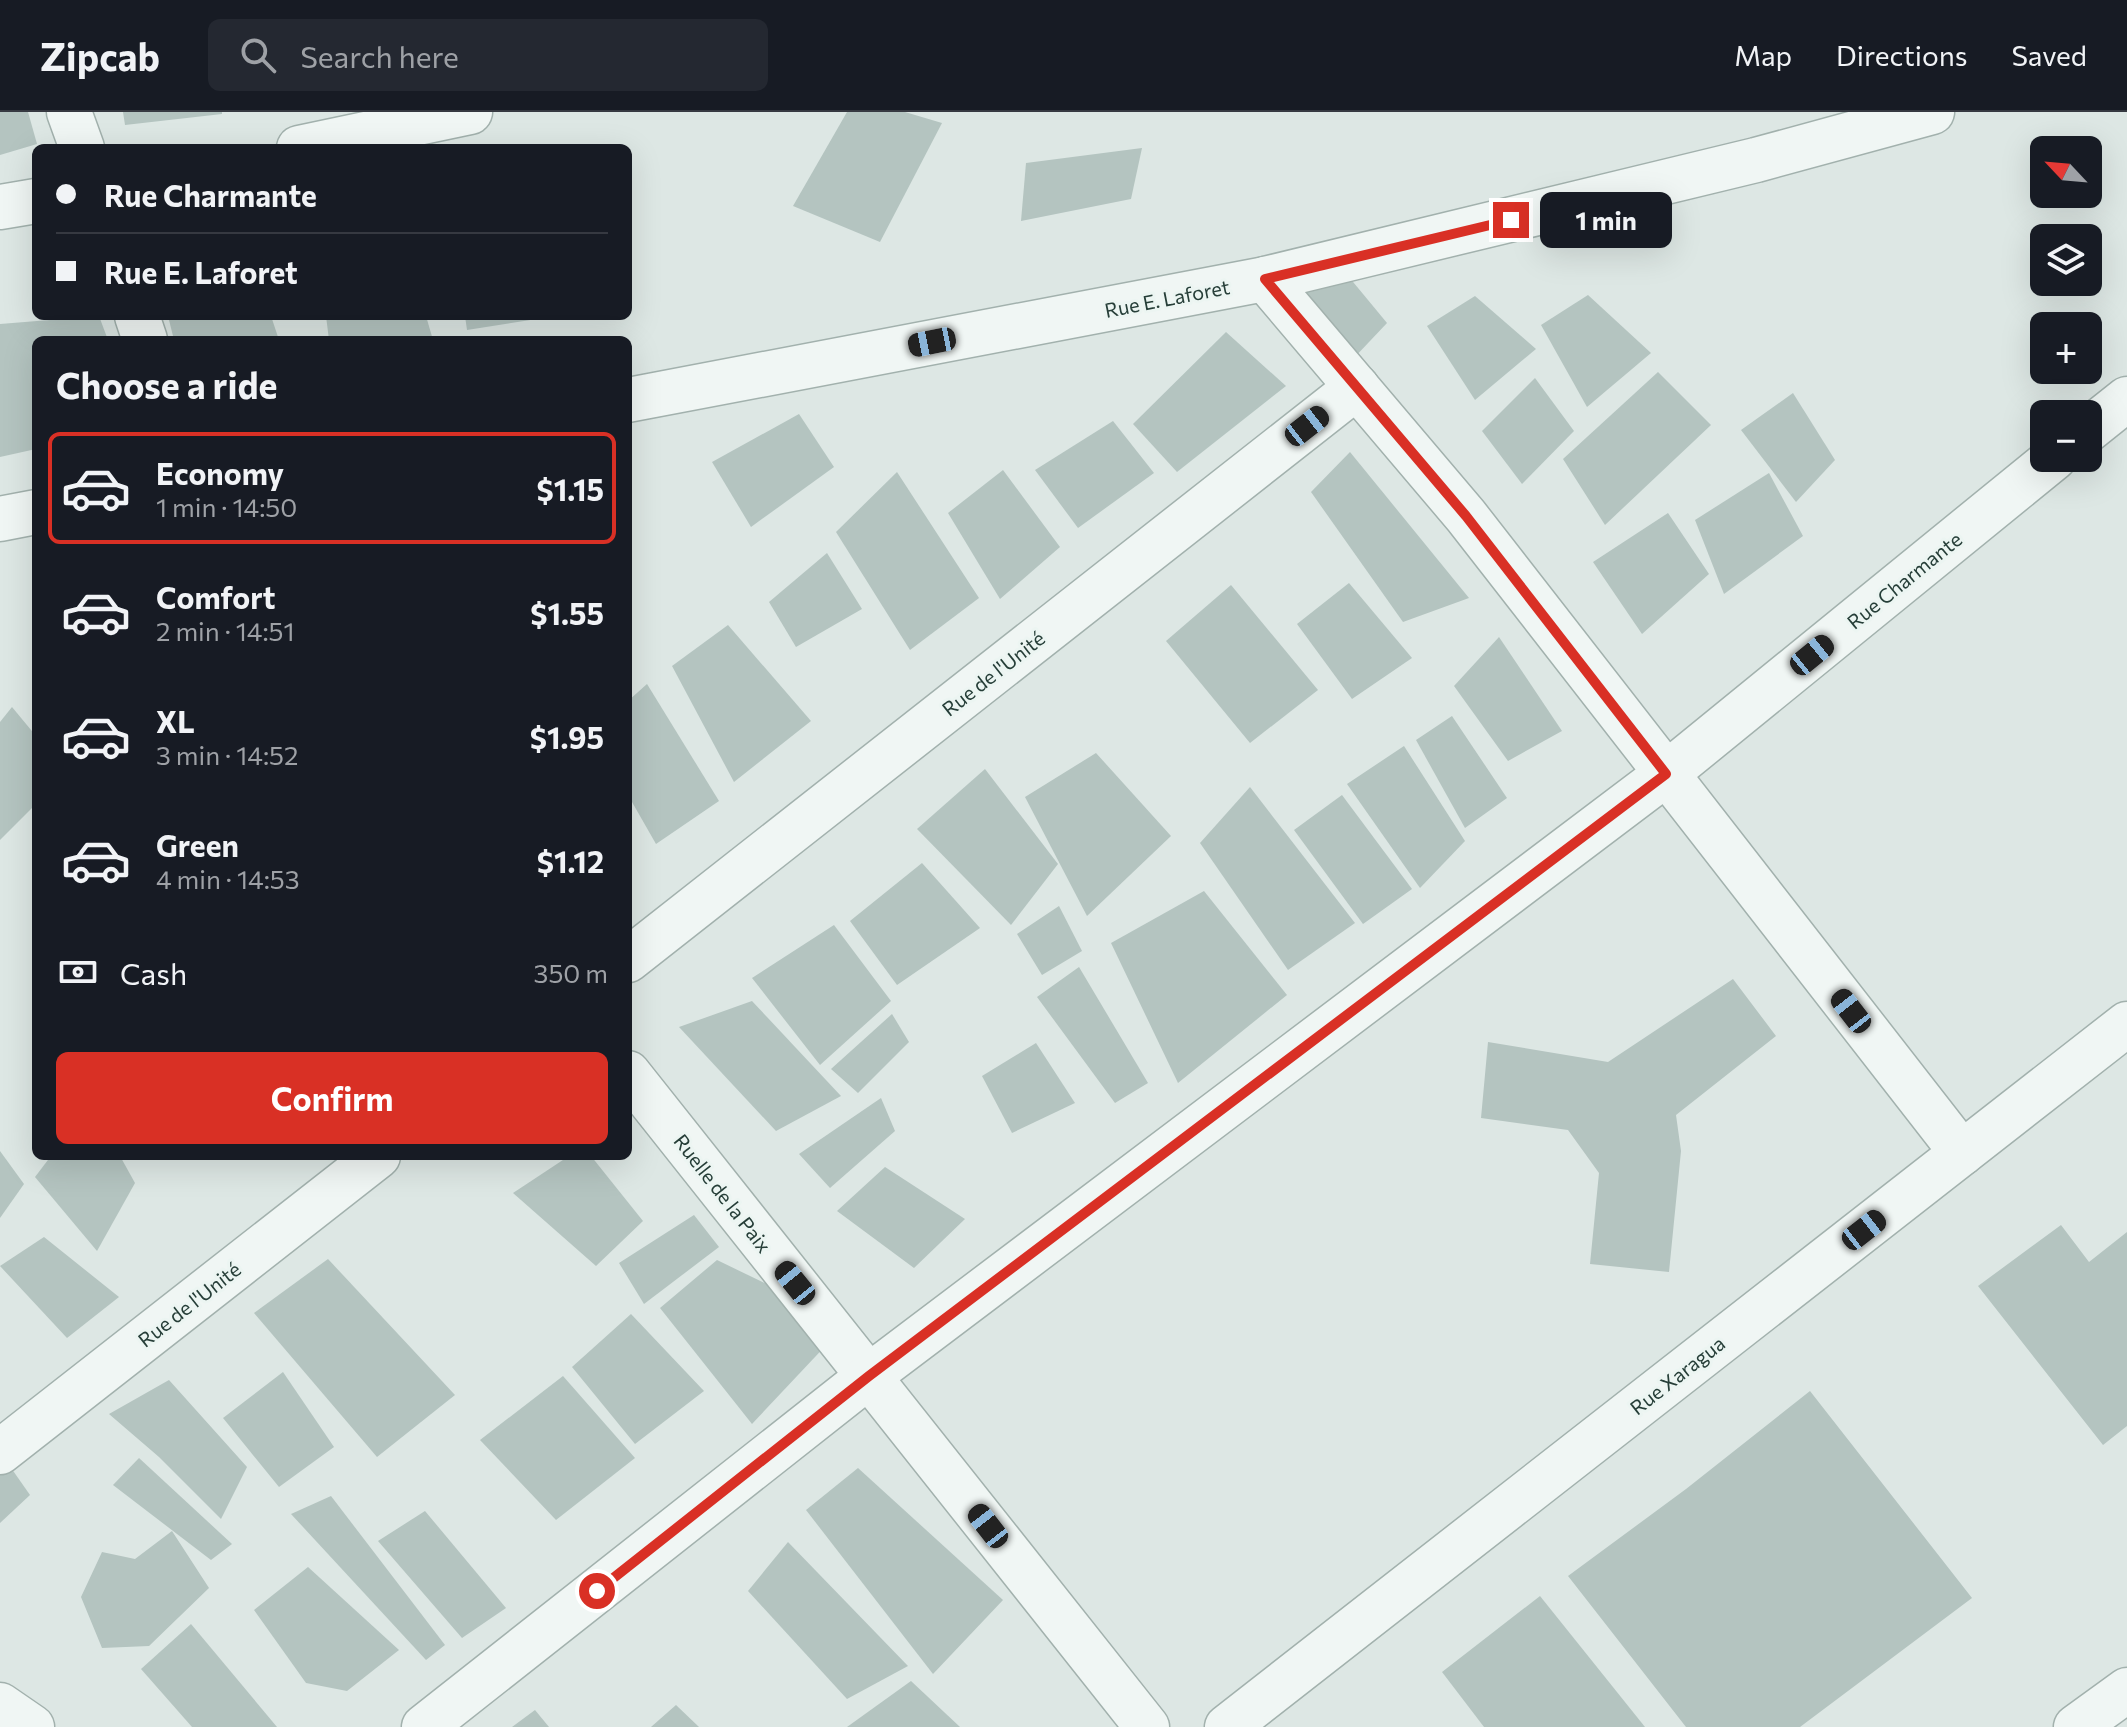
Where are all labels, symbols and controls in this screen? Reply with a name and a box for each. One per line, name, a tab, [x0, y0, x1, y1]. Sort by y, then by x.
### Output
search box	[208, 19, 768, 91]
text: Zipcab	[40, 32, 160, 79]
icon: search	[236, 33, 280, 77]
text: Search here	[300, 37, 459, 74]
text: Map	[1734, 38, 1792, 72]
text: Directions	[1836, 38, 1967, 72]
text: Saved	[2011, 38, 2087, 72]
north arrow	[2030, 136, 2102, 208]
map controls	[2030, 136, 2102, 472]
text: Rue Charmante	[104, 176, 317, 213]
callout: 1 min	[1539, 192, 1671, 248]
route end	[1493, 202, 1529, 238]
text: 1 min	[1575, 204, 1637, 235]
button: layers	[2030, 224, 2102, 296]
text: Rue E. Laforet	[104, 253, 298, 290]
street label: Rue E. Laforet	[1102, 274, 1232, 322]
button: +	[2030, 312, 2102, 384]
car	[906, 326, 958, 358]
text: Choose a ride	[56, 362, 277, 406]
button: −	[2030, 400, 2102, 472]
car	[1281, 402, 1333, 450]
icon: car	[60, 452, 132, 524]
text: Economy	[156, 454, 284, 491]
text: $1.15	[536, 470, 604, 507]
text: 1 min · 14:50	[156, 491, 297, 522]
street label: Rue Charmante	[1842, 526, 1966, 634]
icon: car	[60, 576, 132, 648]
text: Comfort	[156, 578, 275, 615]
text: $1.55	[530, 594, 604, 631]
text: 2 min · 14:51	[156, 615, 295, 646]
street label: Rue de l'Unité	[937, 625, 1049, 721]
car	[1786, 631, 1838, 679]
icon: car	[60, 700, 132, 772]
text: XL	[156, 702, 195, 739]
text: $1.95	[530, 718, 604, 755]
text: 3 min · 14:52	[156, 739, 298, 770]
icon: car	[60, 824, 132, 896]
text: Green	[156, 826, 239, 863]
text: $1.12	[537, 842, 604, 879]
text: 4 min · 14:53	[156, 863, 300, 894]
icon: cash	[56, 950, 100, 994]
text: Cash	[120, 954, 187, 991]
text: 350 m	[534, 957, 608, 988]
car	[1827, 985, 1875, 1037]
button: Confirm	[56, 1052, 608, 1144]
street label: Ruelle de la Paix	[669, 1129, 777, 1257]
car	[1838, 1206, 1890, 1254]
street label: Rue de l'Unité	[133, 1256, 245, 1352]
car	[771, 1257, 819, 1309]
street label: Rue Xaragua	[1625, 1331, 1729, 1419]
car	[964, 1500, 1012, 1552]
route start	[579, 1573, 615, 1609]

